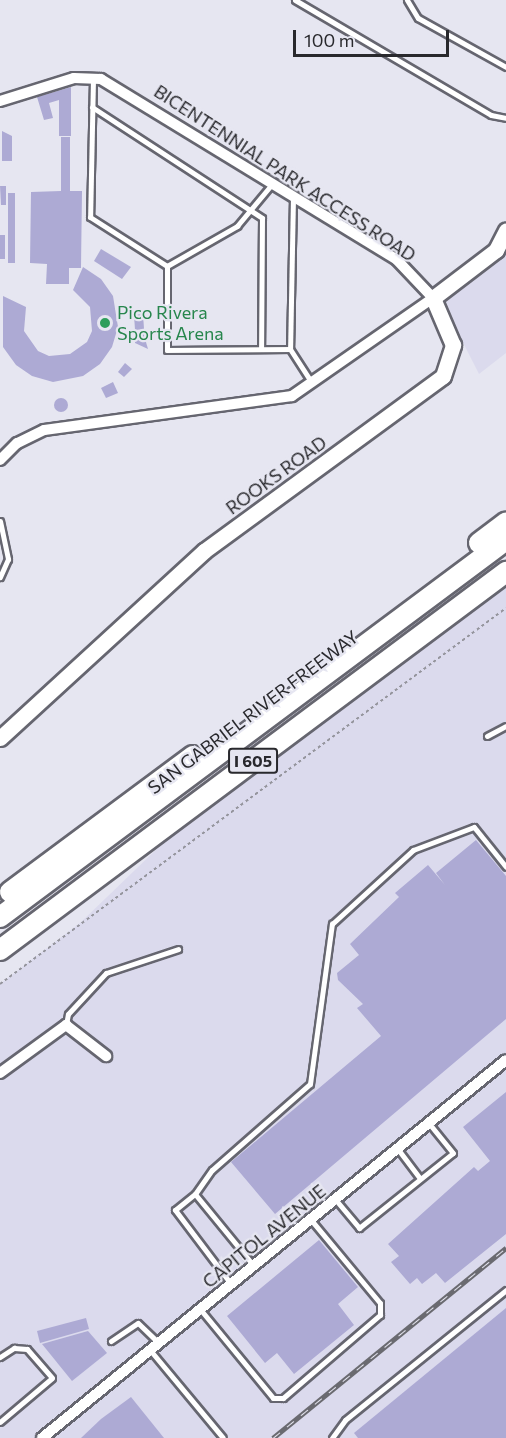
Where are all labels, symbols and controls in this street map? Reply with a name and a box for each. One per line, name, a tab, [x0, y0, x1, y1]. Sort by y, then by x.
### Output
scale bar	[296, 18, 452, 56]
text: 100 m	[304, 29, 354, 51]
street label: BICENTENNIAL PARK ACCESS ROAD	[150, 80, 420, 266]
place label: Pico Rivera Sports Arena	[117, 302, 224, 344]
marker: Pico Rivera Sports Arena	[98, 316, 112, 330]
street label: ROOKS ROAD	[222, 431, 330, 519]
street label: SAN GABRIEL RIVER FREEWAY	[144, 626, 362, 798]
road number: I 605	[228, 748, 278, 774]
street label: CAPITOL AVENUE	[198, 1180, 330, 1292]

